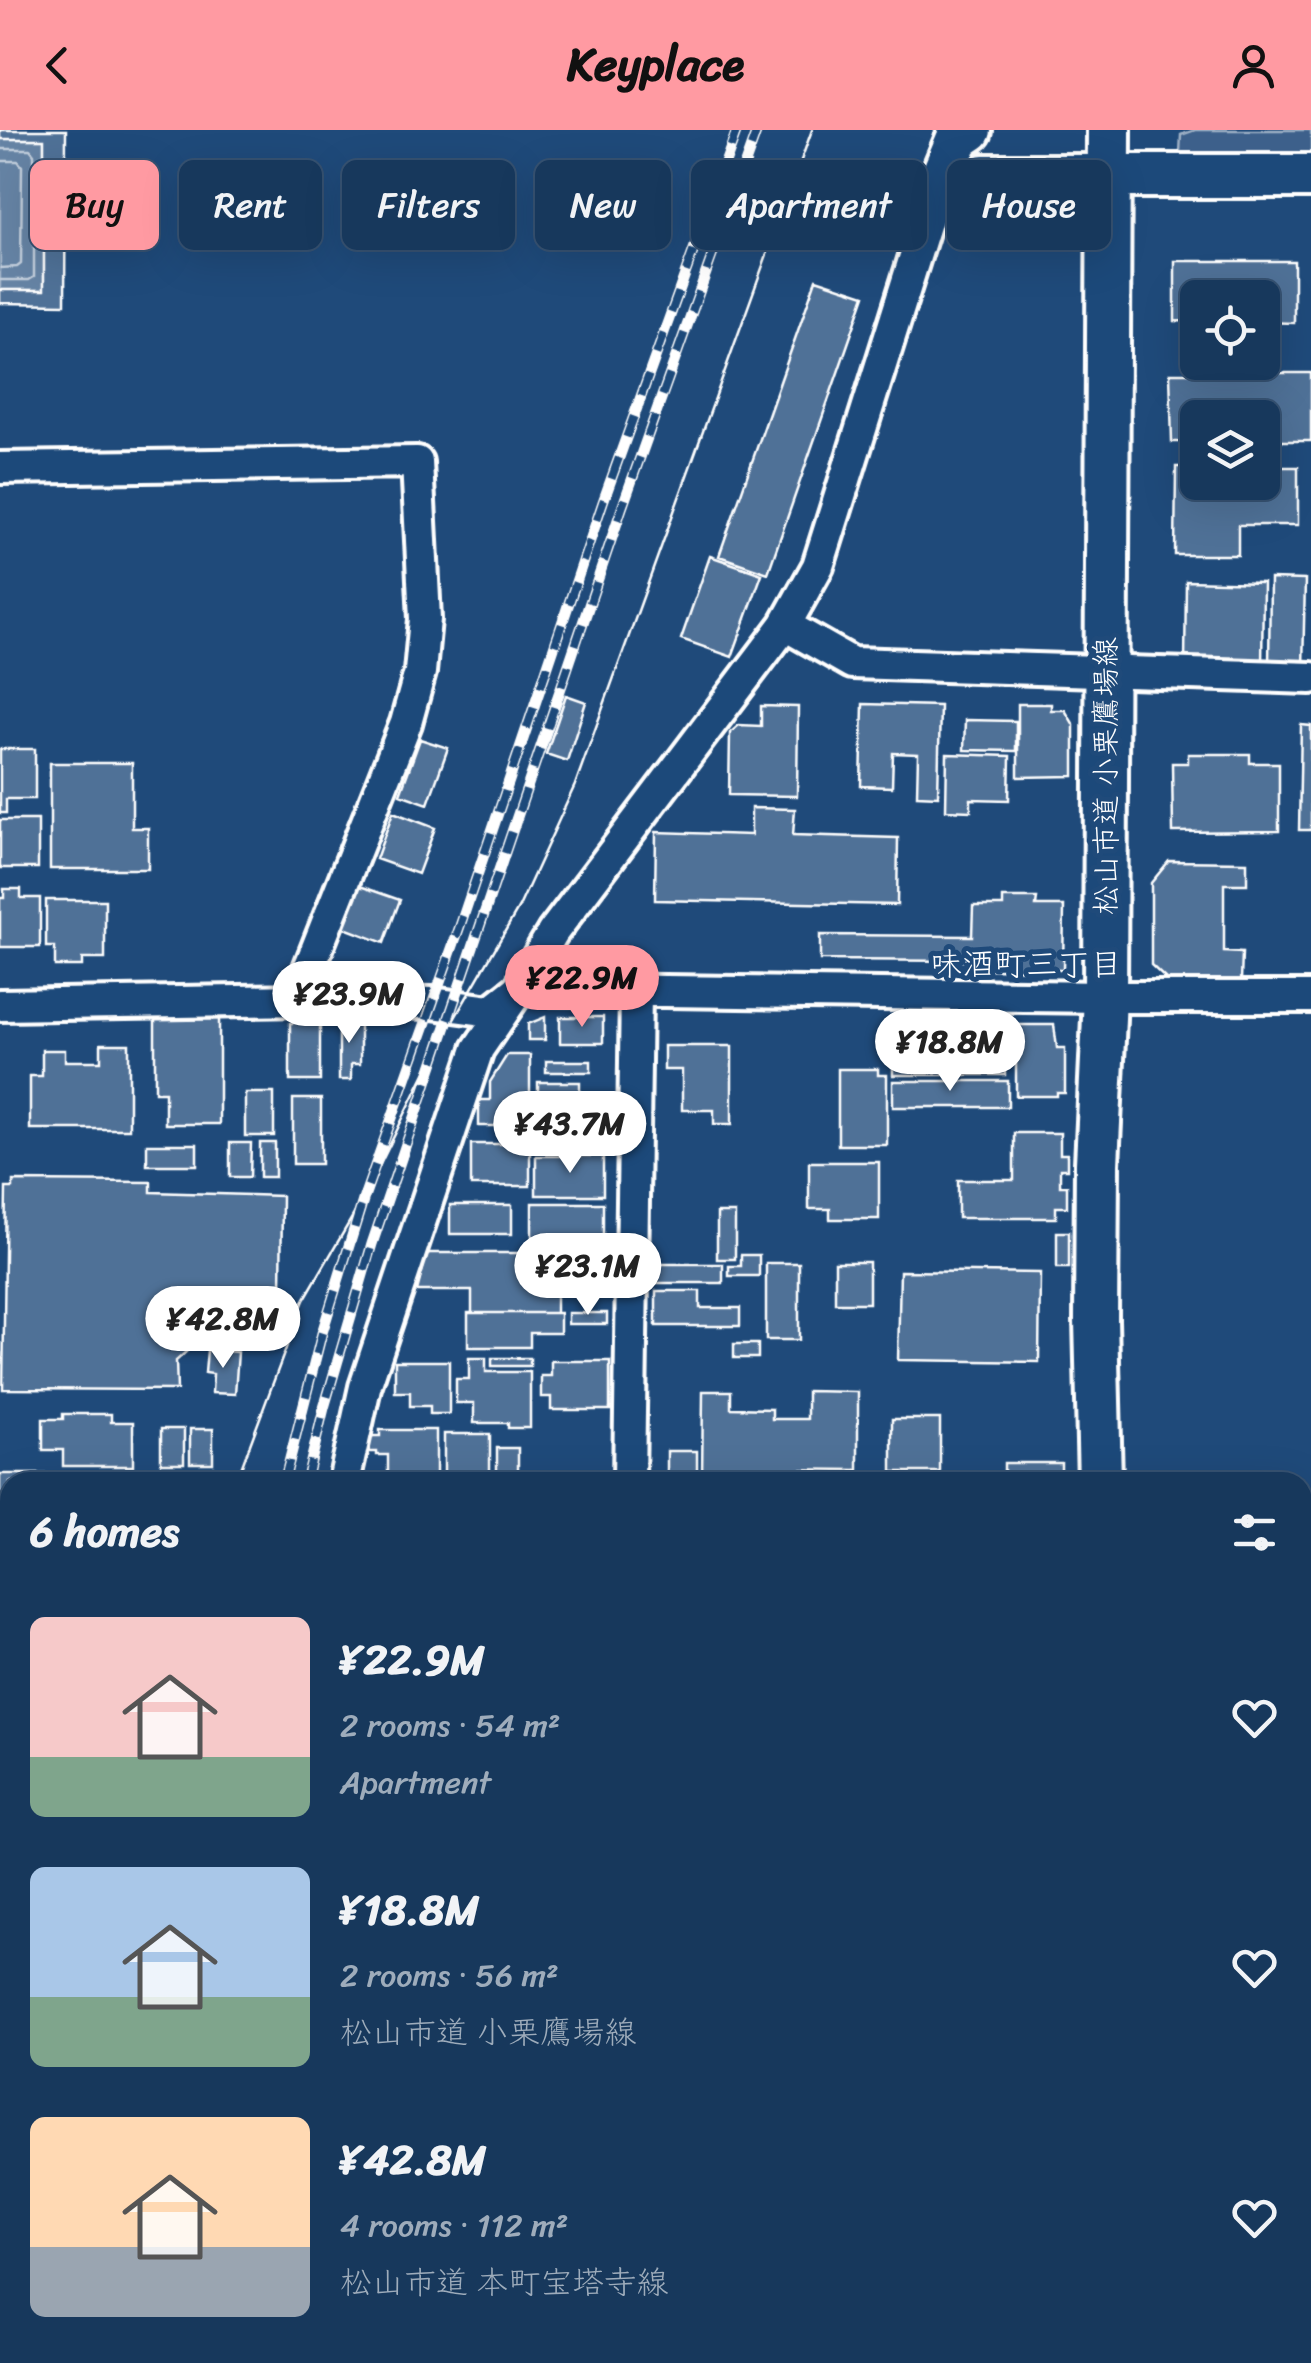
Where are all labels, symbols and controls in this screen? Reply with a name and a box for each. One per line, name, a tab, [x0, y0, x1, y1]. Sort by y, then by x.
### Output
text: Keyplace	[567, 25, 744, 105]
icon: back	[30, 38, 85, 93]
icon: person	[1226, 38, 1281, 93]
chip: Buy	[30, 160, 159, 250]
chip: Rent	[179, 160, 322, 250]
chip: Filters	[342, 160, 515, 250]
chip: New	[535, 160, 671, 250]
chip: Apartment	[691, 160, 927, 250]
chip: House	[947, 160, 1111, 250]
map controls	[1180, 280, 1280, 500]
button: locate	[1180, 280, 1280, 380]
button: layers	[1180, 400, 1280, 500]
street label: 松山市道 小栗鷹場線	[1079, 637, 1133, 915]
district label: 味酒町三丁目	[930, 936, 1122, 993]
pin: ¥22.9M	[501, 945, 663, 1030]
text: ¥22.9M	[527, 949, 637, 1006]
pin: ¥23.9M	[268, 961, 430, 1046]
text: ¥23.9M	[294, 965, 404, 1022]
pin: ¥18.8M	[869, 1009, 1031, 1094]
text: ¥18.8M	[897, 1013, 1003, 1070]
pin: ¥43.7M	[489, 1091, 651, 1176]
text: ¥43.7M	[515, 1095, 625, 1152]
pin: ¥23.1M	[507, 1233, 669, 1318]
text: ¥23.1M	[536, 1237, 640, 1294]
pin: ¥42.8M	[142, 1286, 304, 1371]
text: ¥42.8M	[167, 1290, 279, 1347]
text: 6 homes	[30, 1495, 179, 1569]
icon: filters	[1227, 1505, 1282, 1560]
text: ¥22.9M	[340, 1623, 485, 1697]
icon: home	[110, 1657, 230, 1777]
icon: heart	[1227, 1690, 1282, 1745]
text: 2 rooms · 54 m²	[340, 1697, 560, 1754]
text: Apartment	[340, 1754, 491, 1811]
text: ¥18.8M	[340, 1873, 479, 1947]
icon: home	[110, 1907, 230, 2027]
icon: heart	[1227, 1940, 1282, 1995]
text: 2 rooms · 56 m²	[340, 1947, 559, 2004]
text: 松山市道 小栗鷹場線	[340, 2004, 636, 2061]
text: ¥42.8M	[340, 2123, 486, 2197]
icon: home	[110, 2157, 230, 2277]
icon: heart	[1227, 2190, 1282, 2245]
text: 4 rooms · 112 m²	[340, 2197, 568, 2254]
text: 松山市道 本町宝塔寺線	[340, 2254, 668, 2311]

